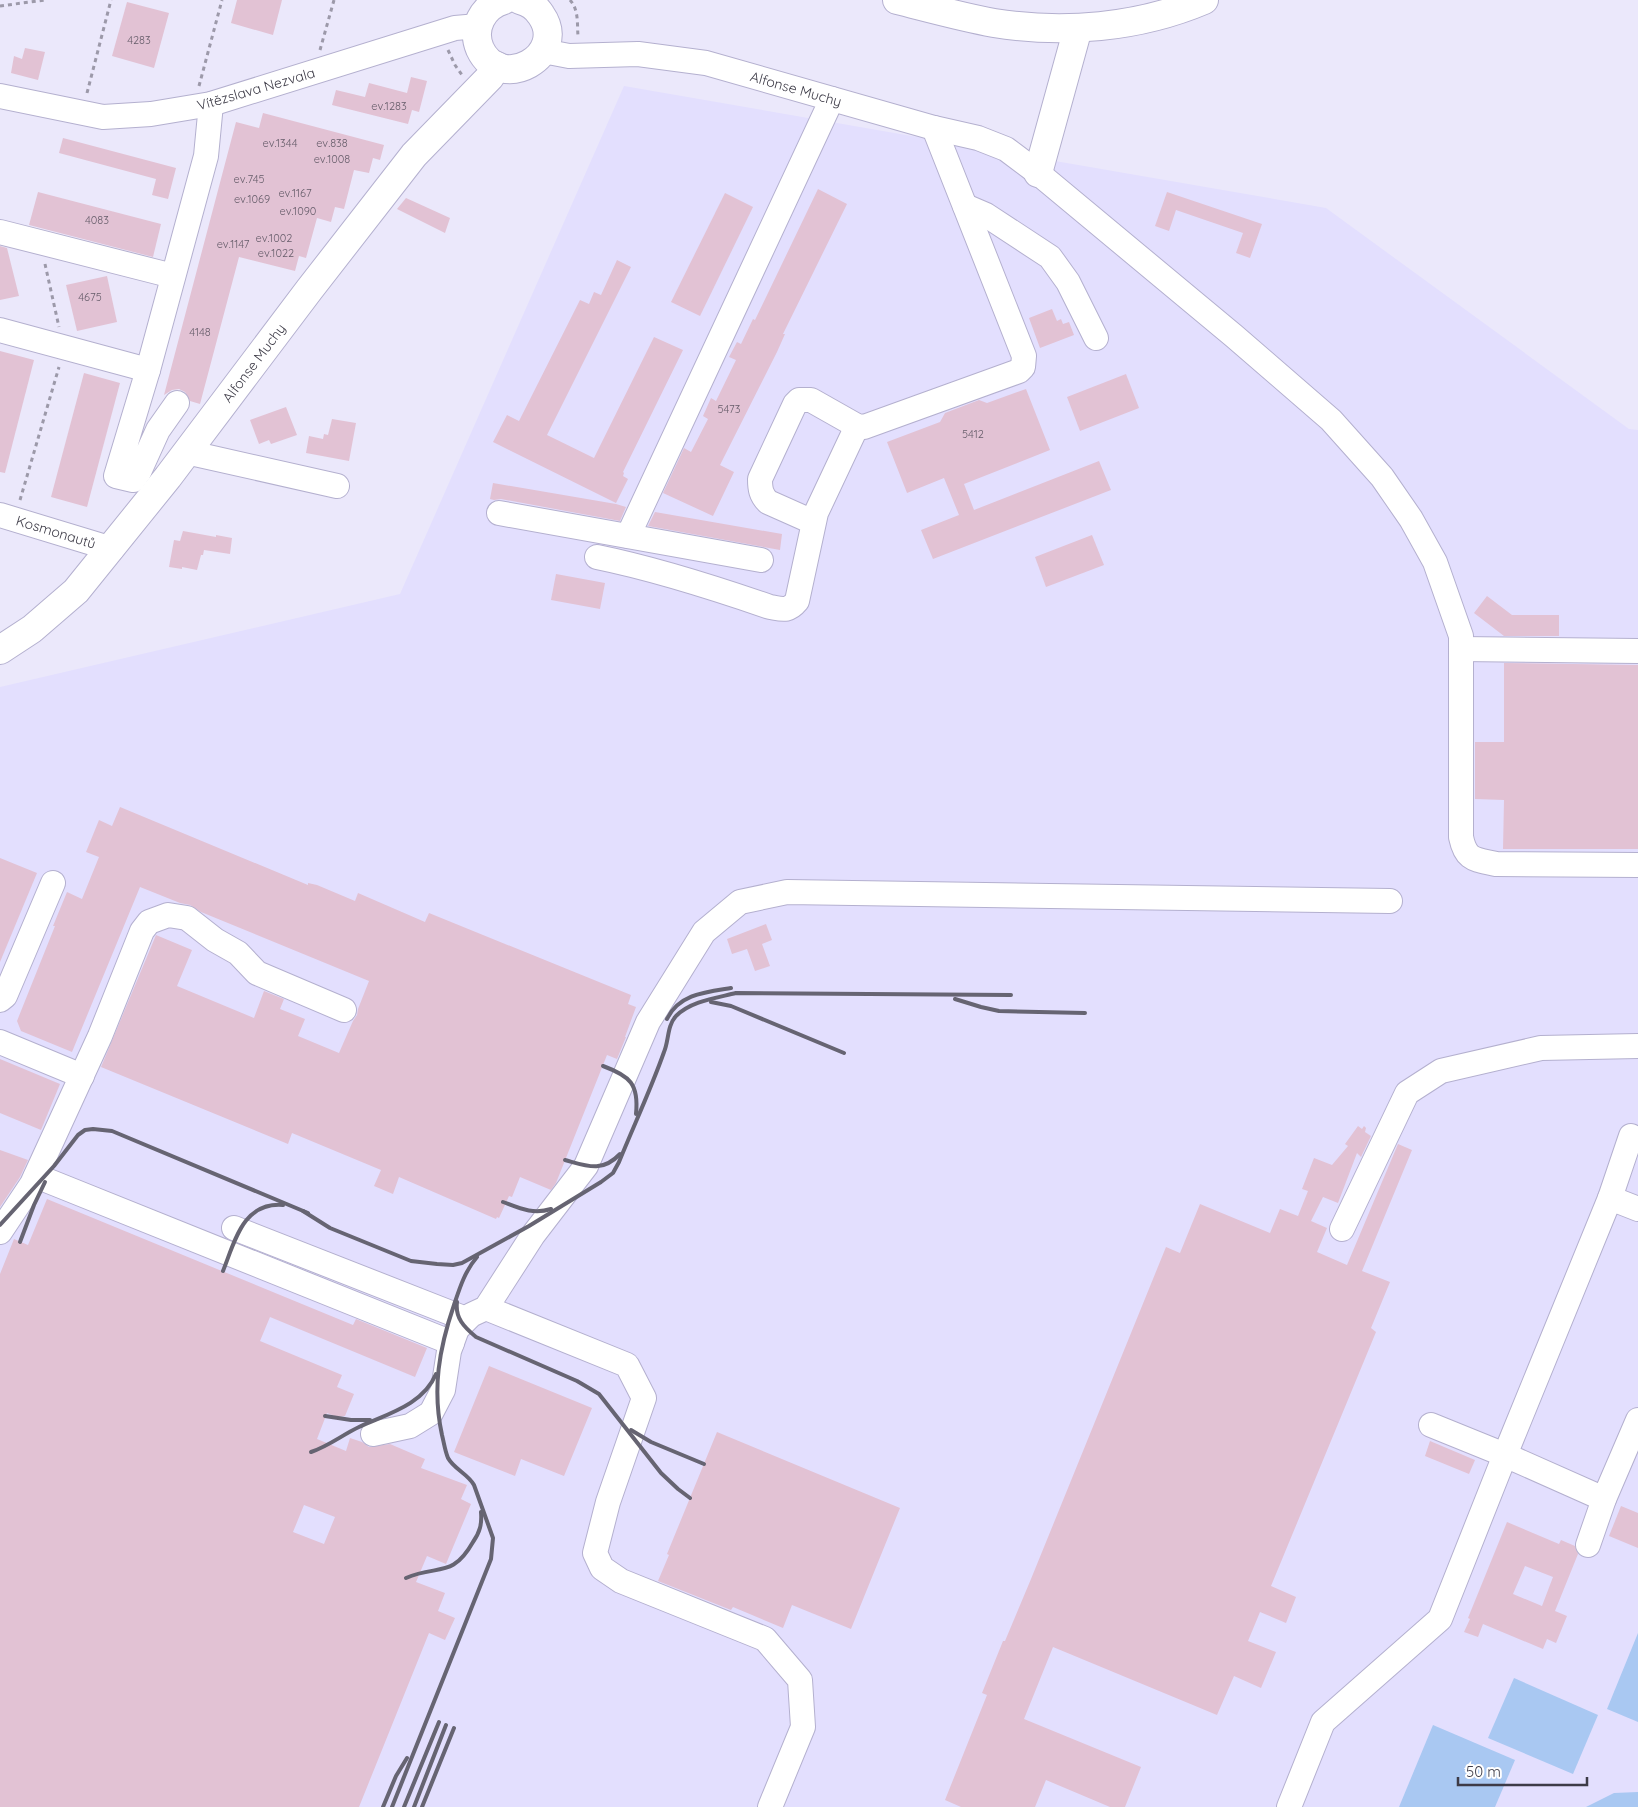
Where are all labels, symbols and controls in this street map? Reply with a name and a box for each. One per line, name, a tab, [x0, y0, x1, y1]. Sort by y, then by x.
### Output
house number: 4283	[127, 33, 151, 47]
street label: Vítězslava Nezvala	[195, 64, 317, 114]
street label: Alfonse Muchy	[748, 67, 844, 111]
house number: ev.1283	[371, 99, 407, 113]
house number: ev.1344	[263, 136, 298, 150]
house number: ev.838	[316, 136, 348, 150]
house number: ev.1008	[314, 152, 350, 166]
house number: ev.745	[233, 172, 265, 186]
house number: ev.1167	[278, 186, 312, 200]
house number: ev.1069	[234, 192, 270, 206]
house number: ev.1090	[280, 204, 316, 218]
house number: 4083	[85, 213, 109, 227]
house number: ev.1002	[256, 231, 292, 245]
house number: ev.1147	[217, 237, 250, 251]
house number: ev.1022	[258, 246, 294, 260]
house number: 4675	[78, 290, 102, 304]
street label: Alfonse Muchy	[218, 320, 290, 406]
house number: 4148	[189, 325, 211, 339]
house number: 5473	[718, 402, 741, 416]
house number: 5412	[962, 427, 984, 441]
street label: Kosmonautů	[14, 511, 98, 553]
scale bar	[1458, 1754, 1587, 1786]
text: 50 m	[1466, 1762, 1501, 1781]

